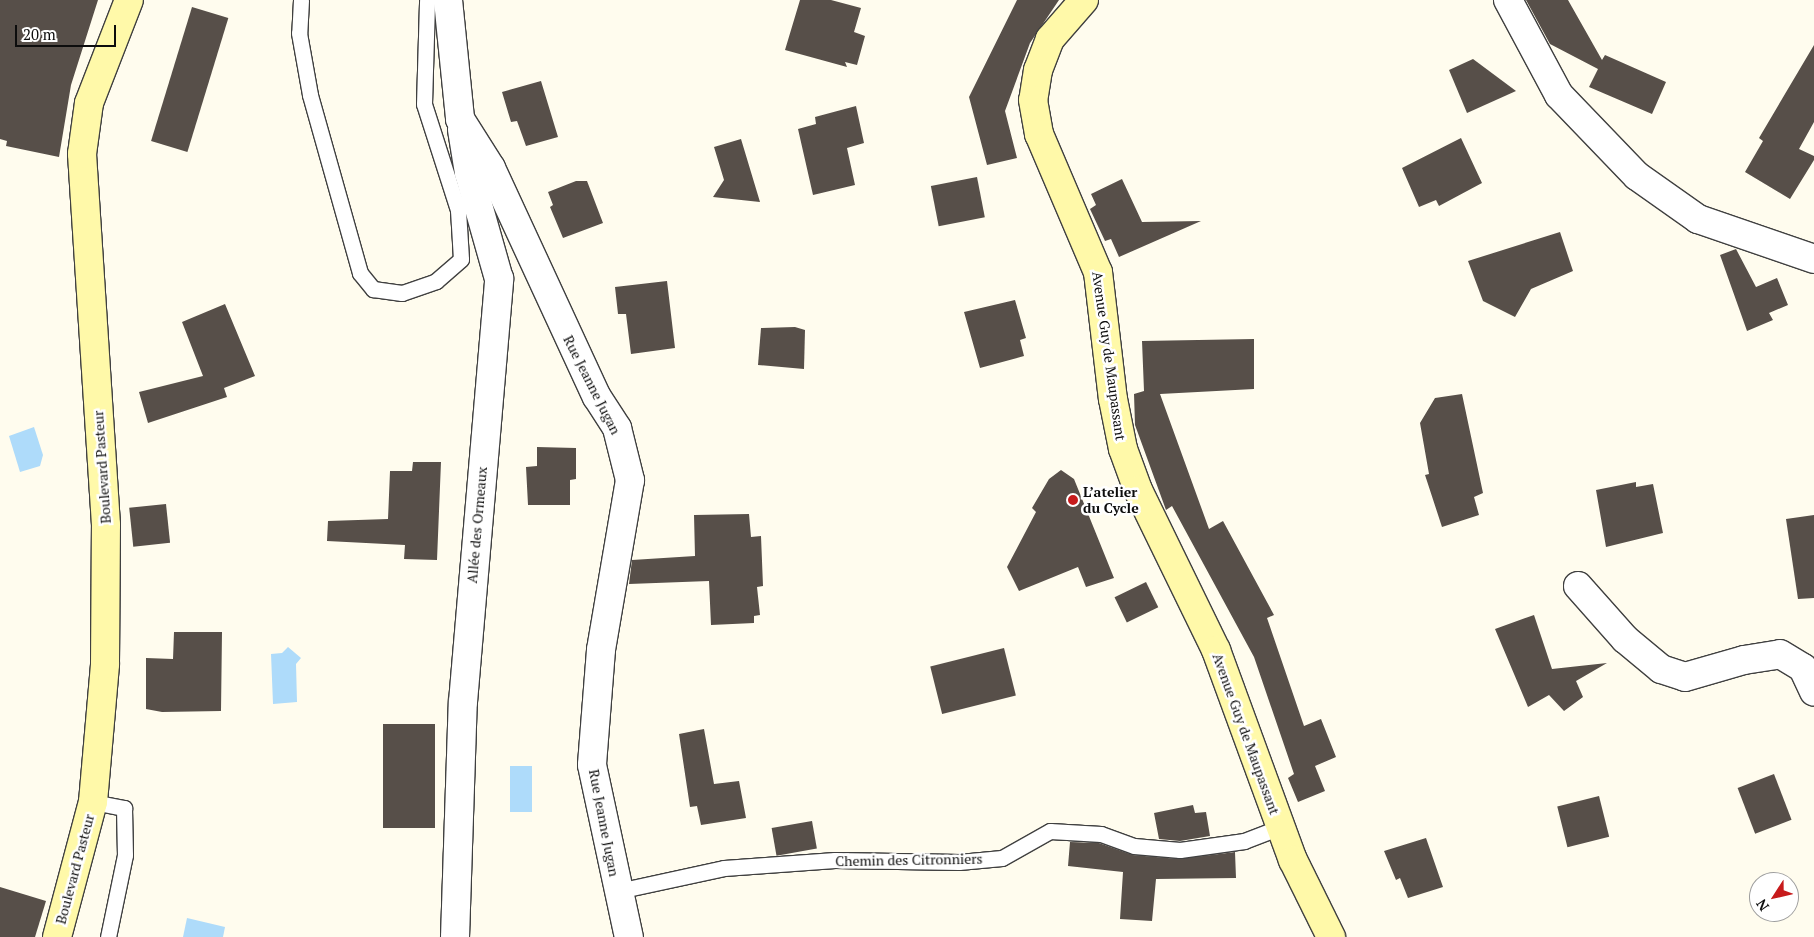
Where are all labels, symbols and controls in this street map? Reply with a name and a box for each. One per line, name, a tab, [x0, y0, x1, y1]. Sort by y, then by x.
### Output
scale bar	[18, 15, 119, 47]
text: 20 m	[23, 24, 56, 44]
street label: Avenue Guy de Maupassant	[1089, 270, 1129, 442]
street label: Rue Jeanne Jugan	[560, 333, 624, 437]
street label: Boulevard Pasteur	[90, 410, 114, 524]
street label: Allée des Ormeaux	[464, 466, 490, 584]
place label: L’atelier du Cycle	[1083, 484, 1139, 516]
marker: L’atelier du Cycle	[1067, 494, 1079, 506]
street label: Avenue Guy de Maupassant	[1209, 651, 1283, 817]
street label: Rue Jeanne Jugan	[585, 768, 623, 878]
street label: Boulevard Pasteur	[52, 812, 98, 926]
street label: Chemin des Citronniers	[835, 850, 983, 870]
north arrow	[1749, 872, 1799, 922]
text: N	[1751, 896, 1773, 915]

